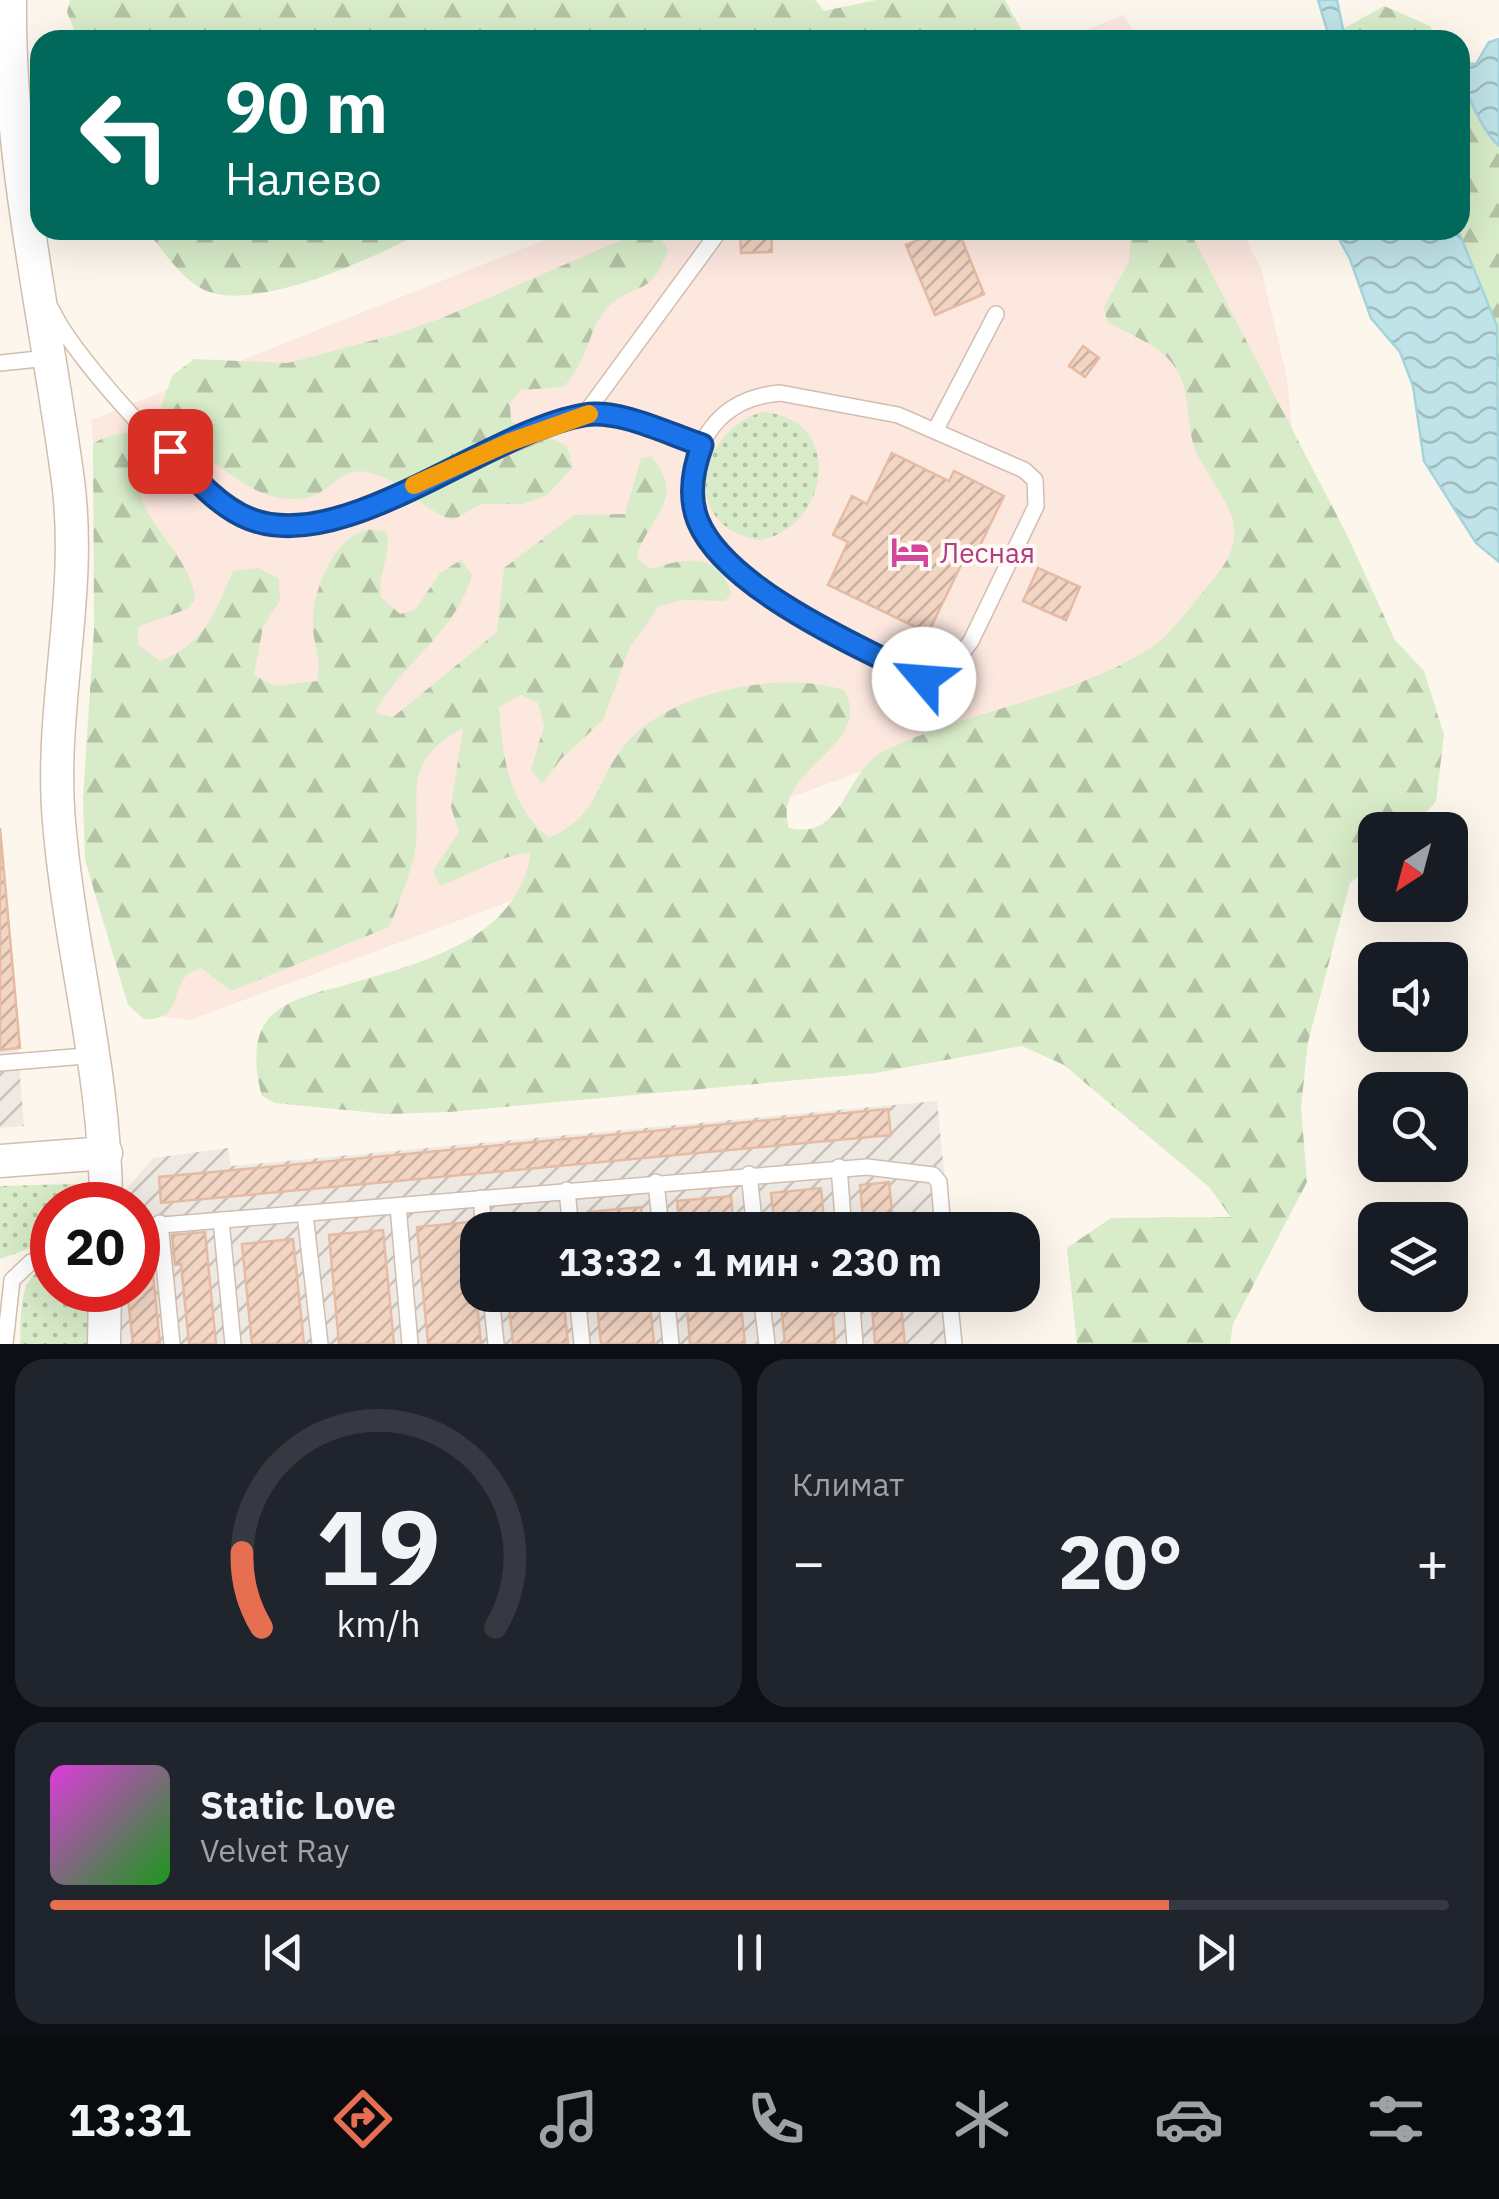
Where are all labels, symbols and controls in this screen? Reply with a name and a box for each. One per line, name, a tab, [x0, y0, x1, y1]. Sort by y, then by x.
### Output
text: 90 m	[225, 61, 388, 152]
icon: left	[60, 70, 190, 200]
text: Налево	[225, 149, 382, 207]
pin	[128, 409, 213, 494]
icon: arrive	[143, 424, 198, 479]
hotel icon: Лесная	[889, 531, 931, 573]
place label: Лесная	[940, 534, 1035, 571]
position arrow	[872, 627, 976, 731]
north arrow	[1358, 812, 1468, 922]
map controls	[1358, 812, 1468, 1312]
button: sound	[1358, 942, 1468, 1052]
button: search	[1358, 1072, 1468, 1182]
speed limit sign: 20	[30, 1182, 160, 1312]
button: layers	[1358, 1202, 1468, 1312]
text: 13:32 · 1 мин · 230 m	[558, 1237, 942, 1286]
text: Климат	[792, 1463, 904, 1505]
text: 19	[316, 1478, 441, 1614]
text: 20°	[1058, 1512, 1183, 1610]
text: −	[792, 1526, 825, 1597]
text: +	[1416, 1526, 1449, 1597]
text: km/h	[336, 1600, 421, 1647]
text: Static Love	[200, 1780, 396, 1829]
text: Velvet Ray	[200, 1829, 349, 1871]
icon: previous	[256, 1925, 311, 1980]
icon: pause	[722, 1925, 777, 1980]
icon: next	[1188, 1925, 1243, 1980]
icon: directions	[328, 2084, 398, 2154]
icon: music	[534, 2084, 604, 2154]
icon: phone	[741, 2084, 811, 2154]
icon: climate	[947, 2084, 1017, 2154]
icon: car	[1154, 2084, 1224, 2154]
icon: filters	[1361, 2084, 1431, 2154]
text: 13:31	[68, 2090, 191, 2148]

